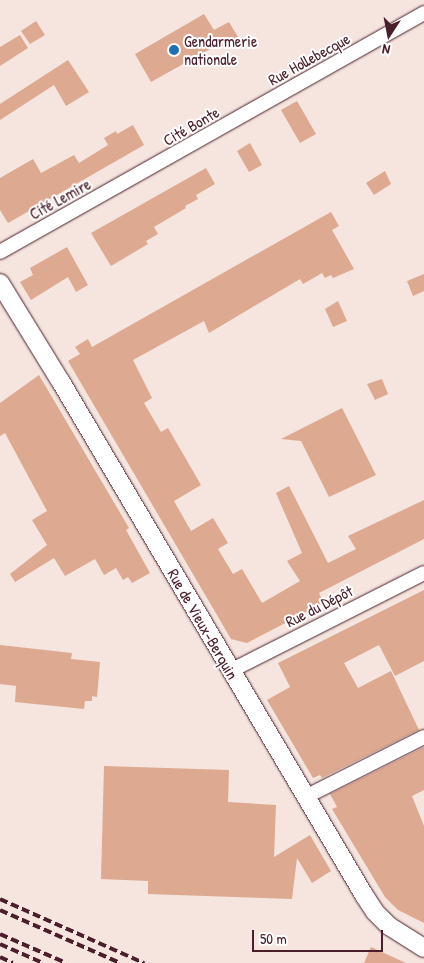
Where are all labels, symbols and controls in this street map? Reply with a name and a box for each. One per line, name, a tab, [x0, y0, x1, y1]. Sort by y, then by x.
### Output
north arrow	[364, 10, 414, 60]
street label: Rue Hollebecque	[265, 29, 353, 89]
place label: Gendarmerie nationale	[184, 31, 257, 69]
text: N	[381, 40, 392, 60]
marker: Gendarmerie nationale	[168, 44, 180, 56]
street label: Cité Bonte	[160, 102, 222, 150]
street label: Cité Lemire	[26, 174, 94, 224]
street label: Rue de Vieux-Berquin	[164, 565, 242, 683]
street label: Rue du Dépôt	[282, 581, 356, 631]
scale bar	[254, 920, 385, 952]
text: 50 m	[260, 928, 287, 949]

